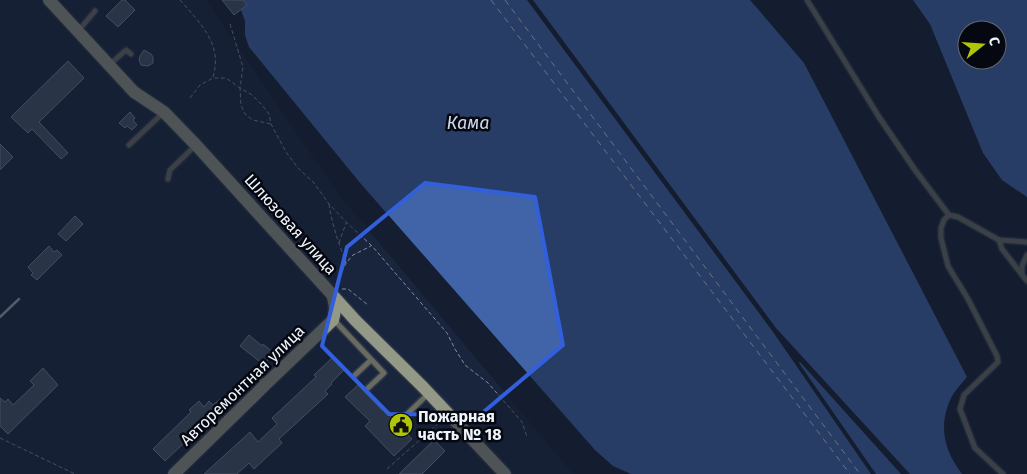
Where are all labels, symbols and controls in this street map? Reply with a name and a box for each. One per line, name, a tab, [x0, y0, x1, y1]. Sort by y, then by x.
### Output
north arrow	[957, 20, 1007, 70]
text: С	[985, 35, 1003, 48]
water label: Кама	[447, 112, 489, 134]
street label: Шлюзовая улица	[241, 170, 341, 279]
street label: Авторемонтная улица	[176, 321, 308, 449]
place label: Пожарная часть № 18	[418, 407, 502, 444]
public building icon: Пожарная часть № 18	[388, 412, 414, 438]

